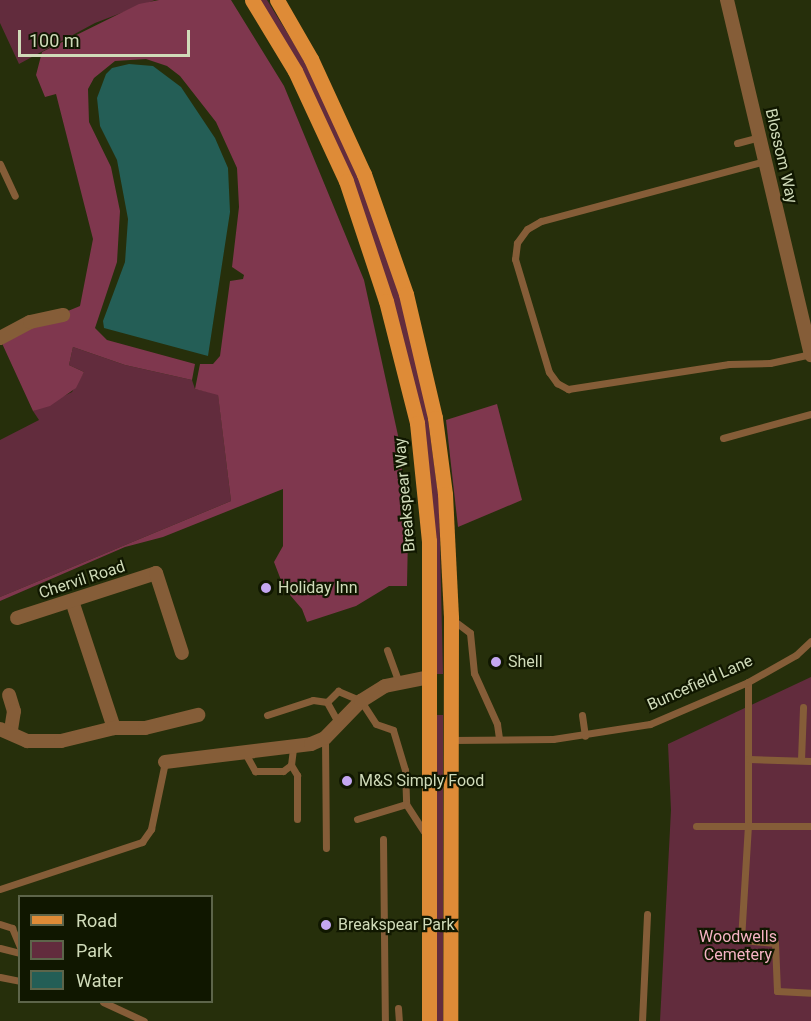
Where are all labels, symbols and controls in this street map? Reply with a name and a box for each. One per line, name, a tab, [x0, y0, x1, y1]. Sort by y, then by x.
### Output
scale bar	[21, 18, 194, 56]
text: 100 m	[29, 30, 80, 51]
street label: Blossom Way	[761, 107, 801, 205]
street label: Breakspear Way	[390, 437, 420, 553]
street label: Chervil Road	[36, 557, 128, 603]
place label: Holiday Inn	[278, 578, 357, 598]
marker: Holiday Inn	[259, 581, 273, 595]
street label: Buncefield Lane	[644, 651, 756, 715]
place label: Shell	[508, 652, 543, 672]
marker: Shell	[489, 655, 503, 669]
place label: M&S Simply Food	[359, 771, 484, 791]
marker: M&S Simply Food	[340, 774, 354, 788]
legend	[18, 895, 213, 1003]
text: Road	[76, 910, 117, 931]
place label: Breakspear Park	[338, 915, 455, 935]
marker: Breakspear Park	[319, 918, 333, 932]
park label: Woodwells Cemetery	[699, 927, 777, 965]
text: Park	[76, 940, 112, 961]
text: Water	[76, 970, 123, 991]

